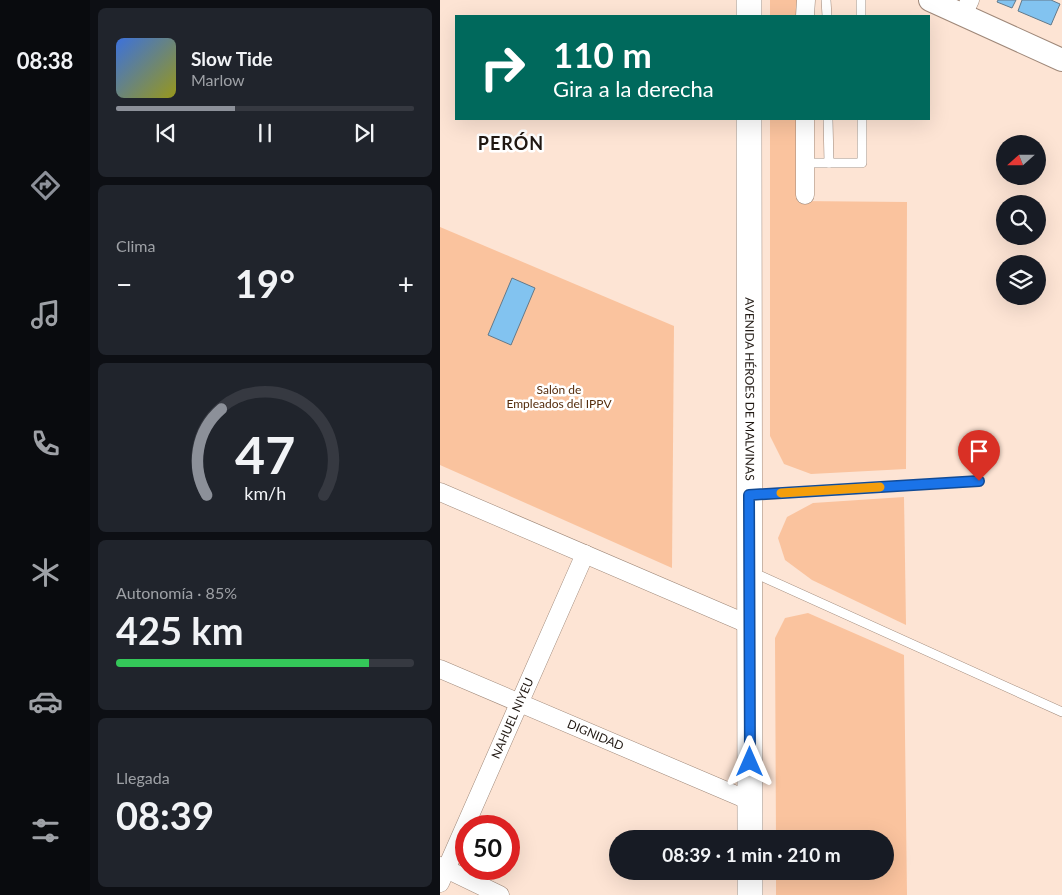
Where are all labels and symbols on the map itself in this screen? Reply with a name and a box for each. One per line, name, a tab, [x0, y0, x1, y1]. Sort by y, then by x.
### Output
district label: PERÓN	[478, 132, 544, 154]
north arrow	[996, 135, 1046, 185]
street label: AVENIDA HÉROES DE MALVINAS	[742, 297, 758, 481]
park label: Salón de Empleados del IPPV	[506, 382, 612, 411]
pin	[958, 430, 1000, 481]
street label: NAHUEL NIYEU	[488, 675, 537, 761]
street label: DIGNIDAD	[565, 716, 626, 753]
position arrow	[723, 735, 775, 787]
speed limit sign: 50	[455, 815, 520, 880]

